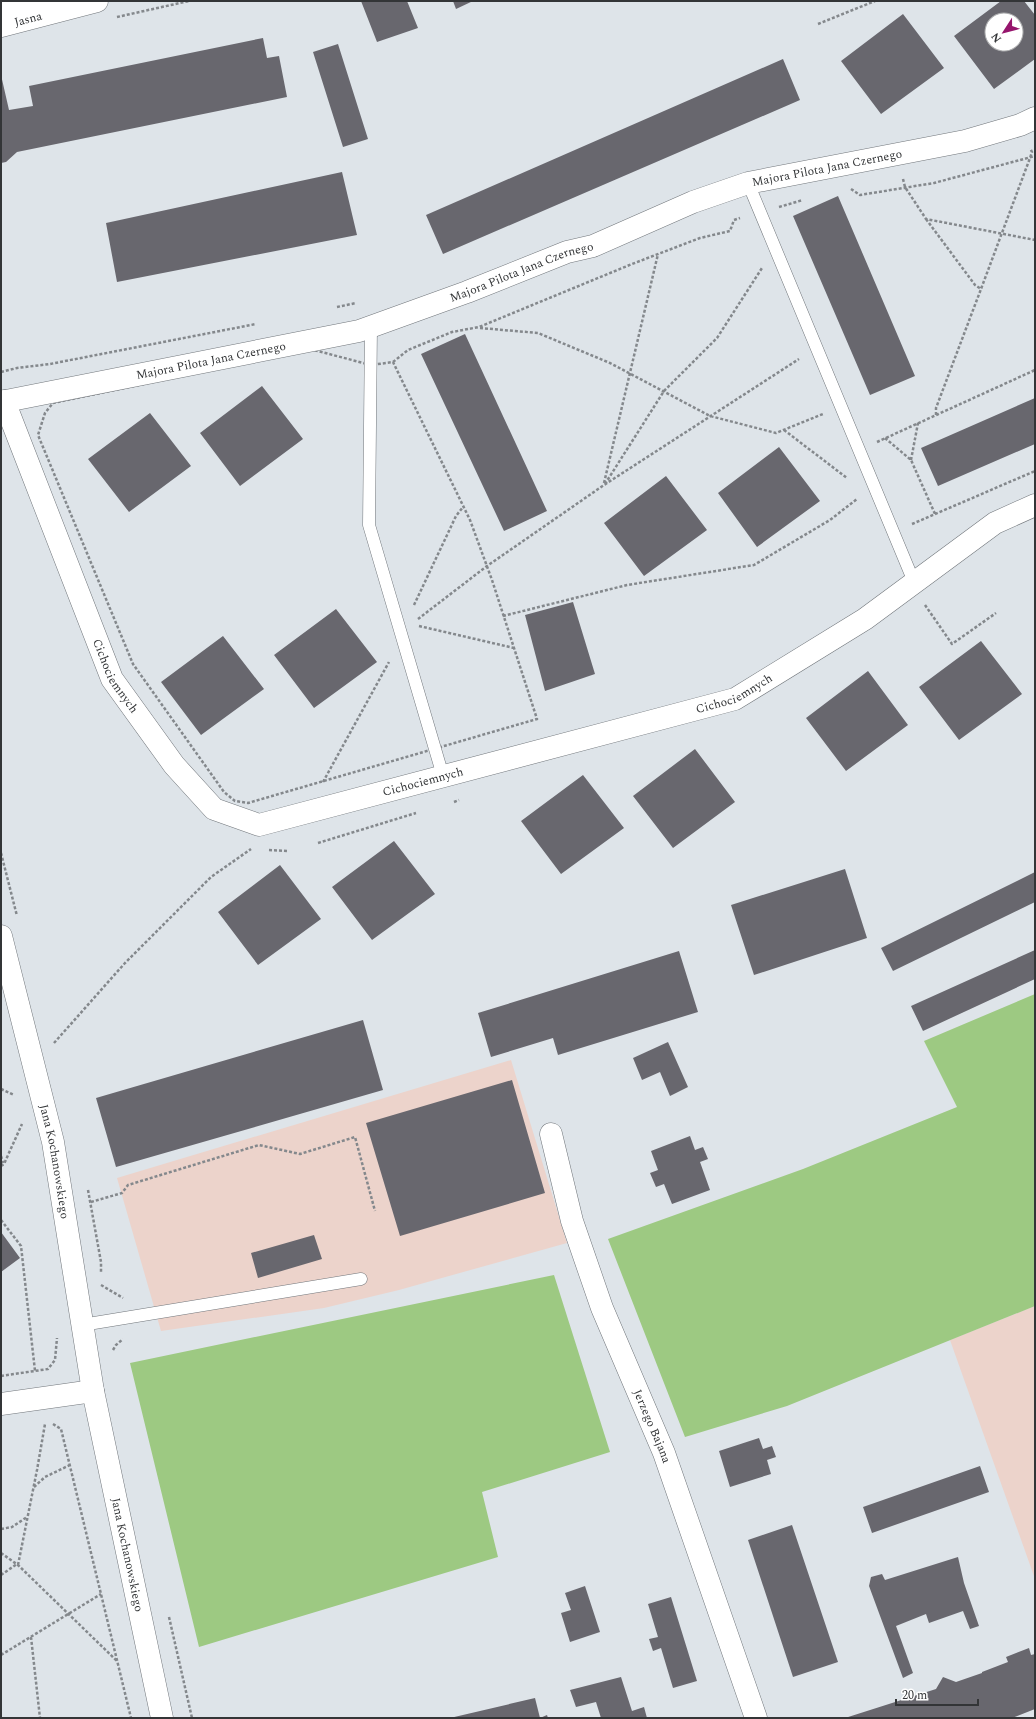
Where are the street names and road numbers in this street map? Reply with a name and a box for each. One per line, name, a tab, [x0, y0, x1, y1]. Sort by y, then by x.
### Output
street label: Jasna	[12, 7, 44, 32]
street label: Majora Pilota Jana Czernego	[750, 144, 904, 192]
street label: Majora Pilota Jana Czernego	[447, 237, 595, 308]
street label: Majora Pilota Jana Czernego	[134, 337, 288, 385]
street label: Cichociemnych	[87, 636, 143, 717]
street label: Cichociemnych	[694, 669, 776, 719]
street label: Cichociemnych	[381, 762, 465, 802]
street label: Jana Kochanowskiego	[34, 1102, 74, 1220]
street label: Jerzego Bajana	[628, 1386, 676, 1466]
street label: Jana Kochanowskiego	[106, 1496, 148, 1614]

